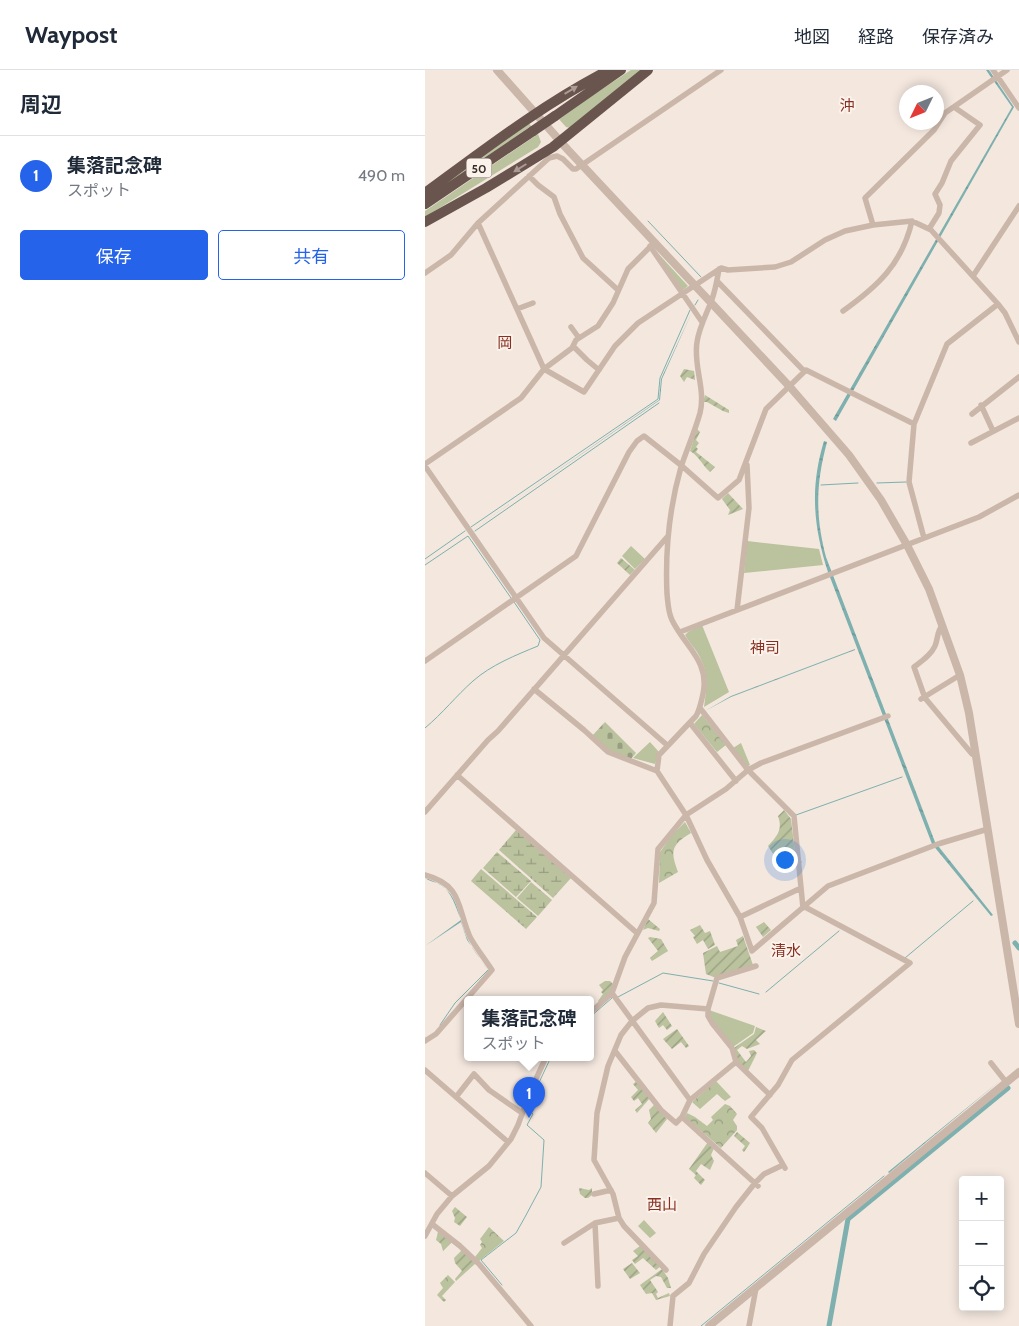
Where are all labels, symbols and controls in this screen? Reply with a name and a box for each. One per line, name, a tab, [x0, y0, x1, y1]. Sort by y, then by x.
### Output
text: Waypost	[25, 20, 117, 49]
text: 地図	[794, 26, 830, 48]
text: 経路	[858, 26, 894, 48]
text: 保存済み	[922, 26, 994, 48]
north arrow	[899, 85, 944, 130]
one-way arrow	[565, 86, 578, 95]
text: 周辺	[20, 92, 62, 117]
district label: 沖	[839, 97, 855, 115]
text: 集落記念碑	[67, 154, 162, 177]
road number: 50	[467, 159, 491, 178]
one-way arrow	[513, 163, 526, 172]
text: 1	[33, 166, 39, 185]
text: 490 m	[358, 166, 405, 185]
text: スポット	[67, 181, 131, 200]
button: 保存	[20, 230, 208, 280]
button: 共有	[218, 230, 405, 280]
district label: 岡	[497, 334, 513, 352]
district label: 神司	[750, 639, 780, 657]
your location	[772, 847, 798, 873]
district label: 清水	[771, 942, 801, 960]
popup	[464, 996, 594, 1061]
text: 集落記念碑	[481, 1007, 577, 1030]
text: スポット	[481, 1034, 546, 1053]
pin: 1	[513, 1077, 545, 1118]
map controls	[959, 1176, 1004, 1311]
button: +	[959, 1176, 1004, 1221]
district label: 西山	[647, 1196, 677, 1214]
button: −	[959, 1221, 1004, 1266]
button: locate	[959, 1266, 1004, 1311]

